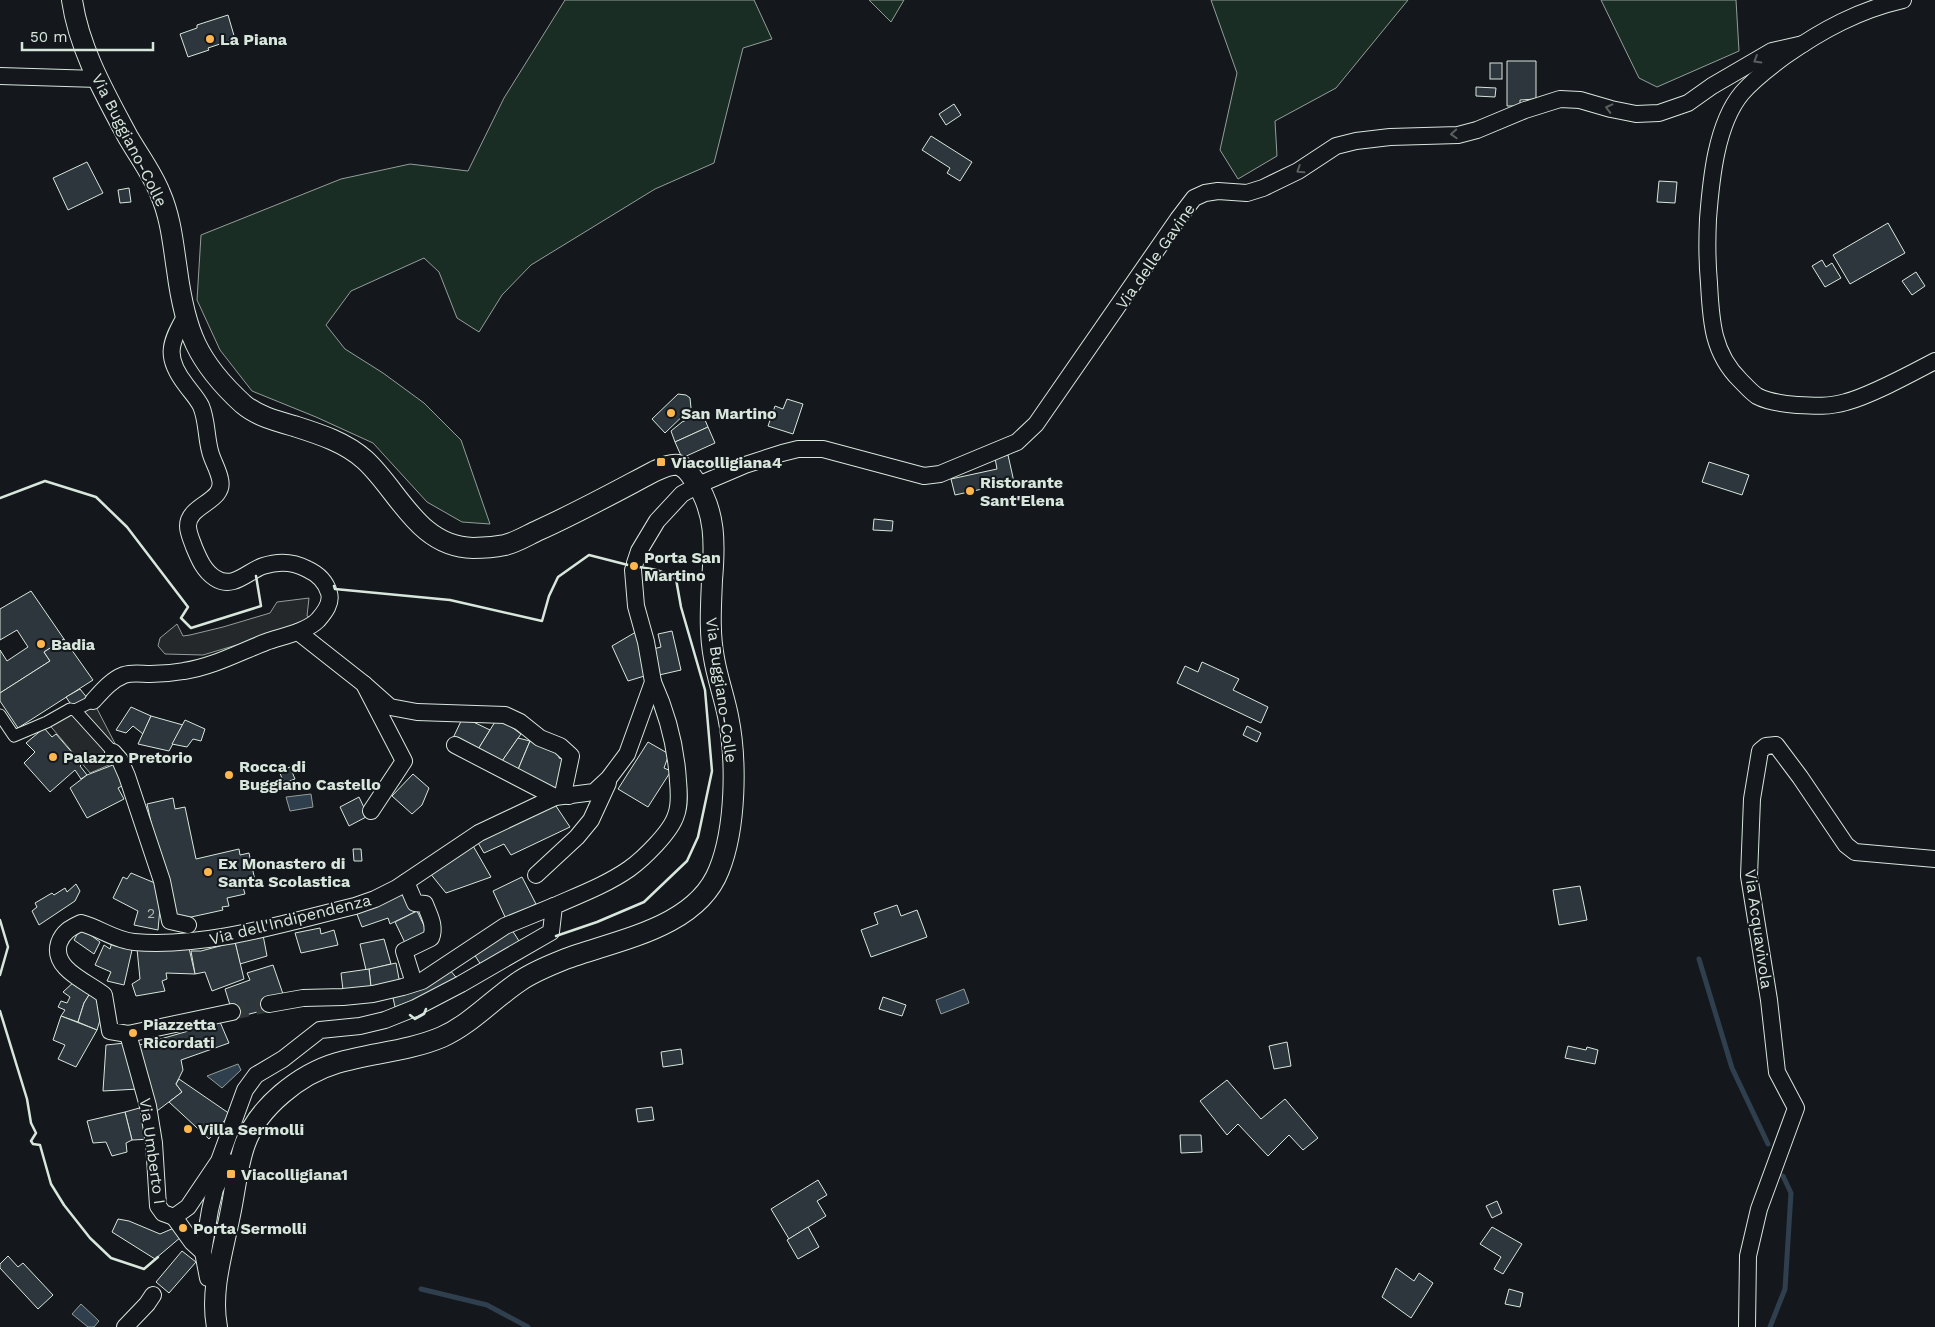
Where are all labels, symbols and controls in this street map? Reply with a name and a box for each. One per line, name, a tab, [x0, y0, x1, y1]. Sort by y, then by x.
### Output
scale bar	[22, 20, 154, 52]
text: 50 m	[30, 28, 67, 46]
place label: La Piana	[220, 30, 288, 49]
marker: La Piana	[204, 33, 216, 45]
one-way arrow	[1753, 53, 1762, 63]
street label: Via Buggiano-Colle	[88, 71, 171, 210]
one-way arrow	[1605, 103, 1614, 114]
one-way arrow	[1450, 129, 1458, 140]
one-way arrow	[1296, 163, 1305, 173]
street label: Via delle Gavine	[1112, 200, 1199, 313]
place label: San Martino	[681, 404, 777, 423]
marker: San Martino	[665, 407, 677, 419]
place label: Viacolligiana4	[671, 453, 782, 472]
marker: Viacolligiana4	[655, 456, 667, 468]
place label: Ristorante Sant'Elena	[980, 473, 1065, 510]
marker: Ristorante Sant'Elena	[964, 485, 976, 497]
place label: Porta San Martino	[644, 548, 721, 585]
marker: Porta San Martino	[628, 560, 640, 572]
street label: Via Buggiano-Colle	[702, 616, 741, 764]
place label: Badia	[51, 635, 96, 654]
marker: Badia	[35, 638, 47, 650]
place label: Palazzo Pretorio	[63, 748, 193, 767]
marker: Palazzo Pretorio	[47, 751, 59, 763]
place label: Rocca di Buggiano Castello	[239, 757, 381, 794]
marker: Rocca di Buggiano Castello	[223, 769, 235, 781]
place label: Ex Monastero di Santa Scolastica	[218, 854, 351, 891]
marker: Ex Monastero di Santa Scolastica	[202, 866, 214, 878]
street label: Via Acquavivola	[1741, 868, 1776, 990]
street label: Via dell'Indipendenza	[207, 890, 373, 949]
house number: 2	[147, 905, 155, 921]
place label: Piazzetta Ricordati	[143, 1015, 217, 1052]
marker: Piazzetta Ricordati	[127, 1027, 139, 1039]
street label: Via Umberto I	[136, 1097, 169, 1205]
place label: Villa Sermolli	[198, 1120, 304, 1139]
marker: Villa Sermolli	[182, 1123, 194, 1135]
place label: Viacolligiana1	[241, 1165, 348, 1184]
marker: Viacolligiana1	[225, 1168, 237, 1180]
place label: Porta Sermolli	[193, 1219, 307, 1238]
marker: Porta Sermolli	[177, 1222, 189, 1234]

